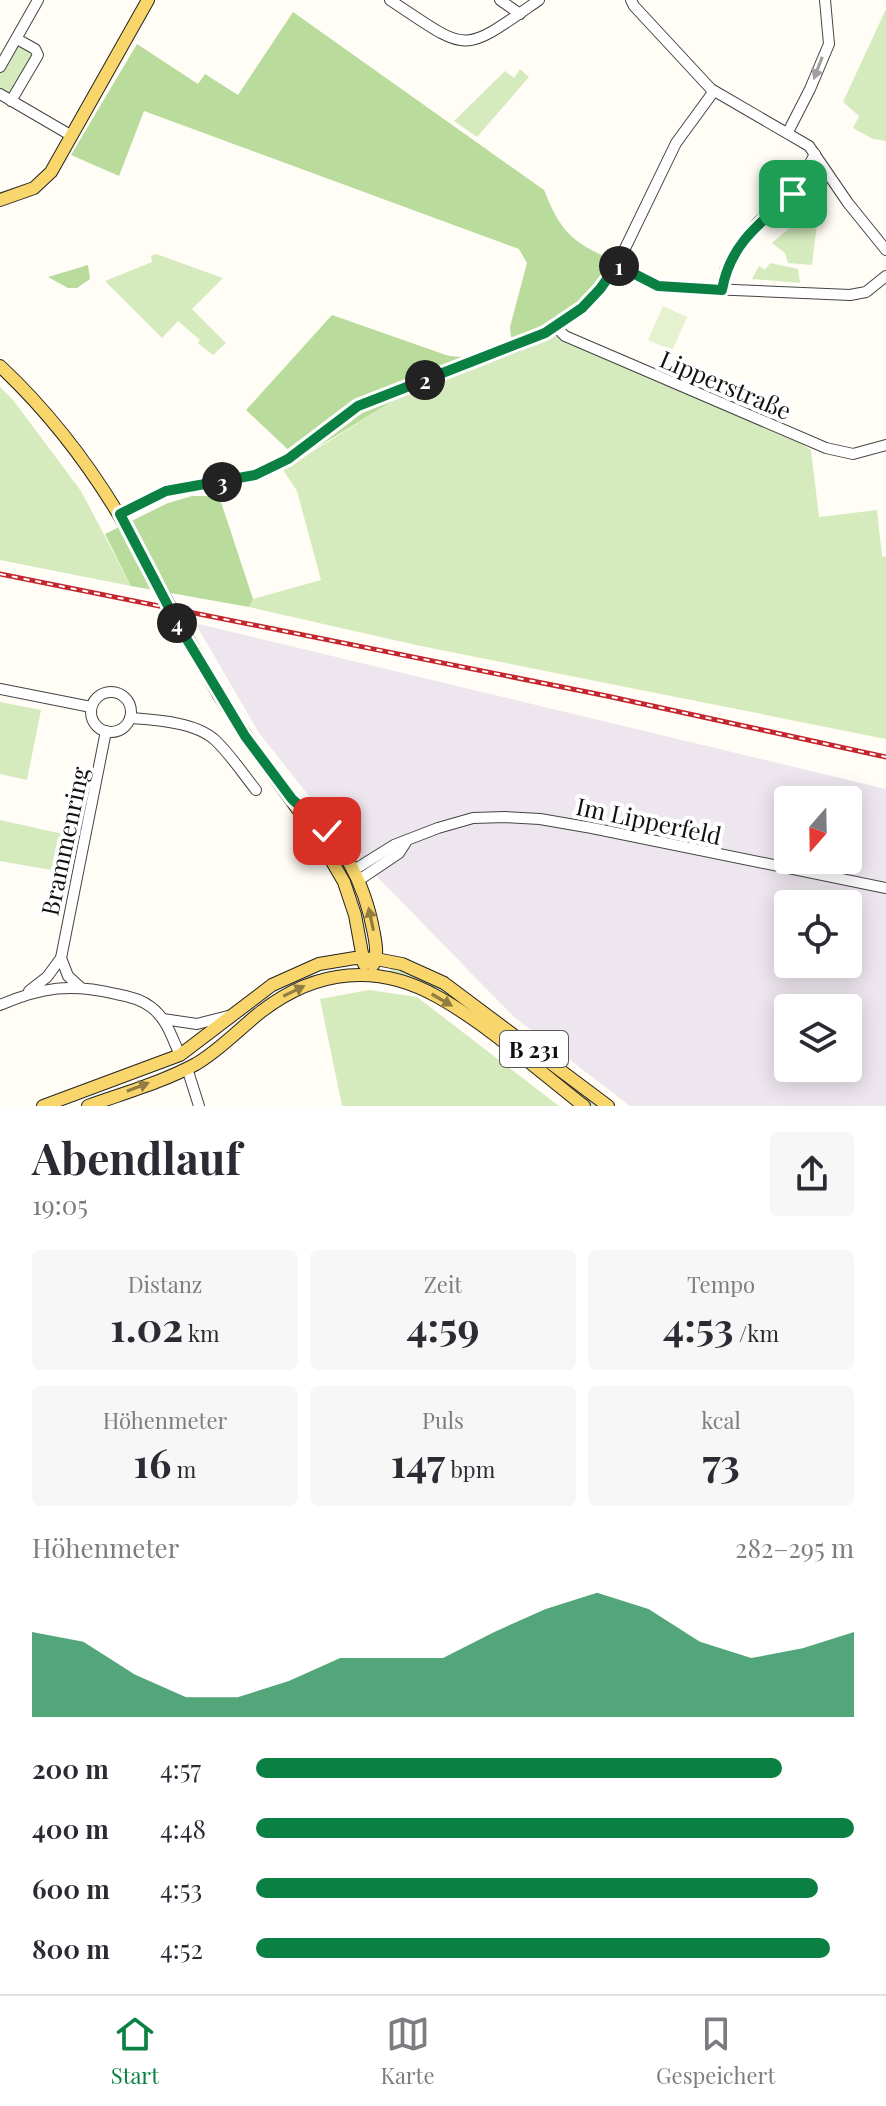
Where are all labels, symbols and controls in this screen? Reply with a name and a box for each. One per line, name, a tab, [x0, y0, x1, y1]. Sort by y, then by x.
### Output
one-way arrow	[811, 56, 824, 80]
pin	[759, 160, 827, 228]
icon: arrive	[771, 172, 815, 216]
pin: 1	[599, 246, 639, 286]
text: 1	[615, 251, 623, 281]
street label: Lipperstraße	[655, 342, 797, 426]
pin: 2	[405, 360, 445, 400]
text: 2	[419, 365, 431, 395]
pin: 3	[202, 462, 242, 502]
text: 3	[217, 467, 227, 497]
pin: 4	[157, 603, 197, 643]
text: 4	[171, 608, 183, 638]
street label: Brammenring	[33, 763, 95, 918]
north arrow	[774, 786, 862, 874]
map controls	[774, 786, 862, 1082]
street label: Im Lipperfeld	[574, 789, 724, 851]
pin	[293, 797, 361, 865]
icon: check	[305, 809, 349, 853]
button: locate	[774, 890, 862, 978]
one-way arrow	[364, 906, 376, 931]
one-way arrow	[283, 985, 306, 998]
one-way arrow	[430, 993, 453, 1007]
button: layers	[774, 994, 862, 1082]
road number: B 231	[500, 1031, 568, 1067]
one-way arrow	[126, 1080, 150, 1093]
text: Abendlauf	[32, 1127, 241, 1186]
button: share	[770, 1132, 854, 1216]
text: 19:05	[32, 1187, 88, 1222]
text: Distanz	[128, 1269, 202, 1299]
text: Zeit	[424, 1269, 462, 1299]
text: Tempo	[687, 1269, 755, 1299]
text: 1.02	[110, 1299, 183, 1352]
text: 4:59	[406, 1299, 480, 1352]
text: 4:53	[663, 1299, 734, 1352]
text: km	[183, 1318, 220, 1348]
text: /km	[734, 1318, 779, 1348]
text: Höhenmeter	[103, 1405, 227, 1435]
text: Puls	[422, 1405, 464, 1435]
text: kcal	[701, 1405, 741, 1435]
text: 16	[134, 1435, 171, 1488]
text: 147	[391, 1435, 445, 1488]
text: 73	[702, 1435, 740, 1488]
text: m	[171, 1454, 196, 1484]
text: bpm	[445, 1454, 495, 1484]
text: Höhenmeter	[32, 1530, 179, 1565]
text: 282–295 m	[735, 1530, 854, 1565]
text: 200 m	[32, 1751, 109, 1786]
text: 4:57	[160, 1751, 201, 1786]
text: 400 m	[32, 1811, 109, 1846]
text: 4:48	[160, 1811, 206, 1846]
text: 600 m	[32, 1871, 110, 1906]
text: 4:53	[160, 1871, 202, 1906]
text: 800 m	[32, 1931, 110, 1966]
text: 4:52	[160, 1931, 203, 1966]
tab: Start	[111, 2012, 159, 2090]
tab: Karte	[380, 2012, 435, 2090]
tab: Gespeichert	[656, 2012, 775, 2090]

